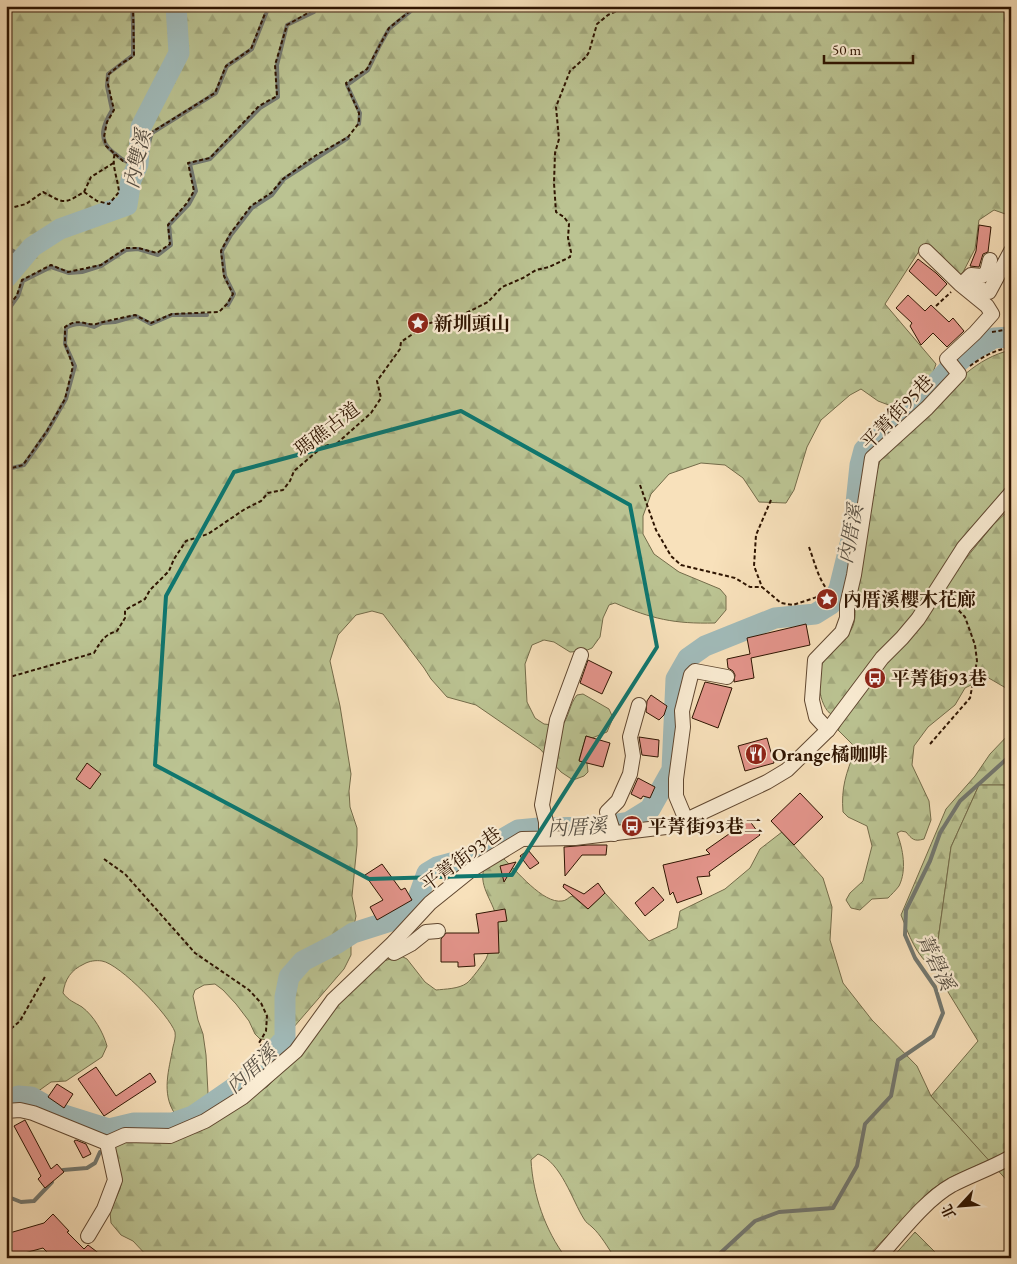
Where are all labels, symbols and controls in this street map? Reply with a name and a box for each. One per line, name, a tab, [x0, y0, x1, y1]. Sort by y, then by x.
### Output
scale bar	[824, 32, 913, 64]
text: 50 m	[832, 40, 861, 59]
water label: 內雙溪	[118, 125, 156, 191]
place icon: 新圳頭山	[406, 311, 430, 335]
place label: 新圳頭山	[434, 311, 510, 336]
street label: 平菁街95巷	[855, 369, 939, 455]
street label: 瑪礁古道	[289, 396, 365, 462]
water label: 內厝溪	[832, 500, 869, 566]
place icon: 內厝溪櫻木花廊	[815, 587, 839, 611]
place label: 內厝溪櫻木花廊	[843, 587, 976, 612]
bus stop icon: 平菁街93巷	[863, 666, 887, 690]
place label: 平菁街93巷	[891, 666, 987, 691]
restaurant icon: Orange橘咖啡	[744, 742, 768, 766]
place label: Orange橘咖啡	[772, 742, 888, 767]
water label: 內厝溪	[546, 812, 610, 842]
bus stop icon: 平菁街93巷二	[620, 814, 644, 838]
place label: 平菁街93巷二	[648, 814, 763, 839]
street label: 平菁街93巷	[416, 821, 506, 897]
water label: 菁礐溪	[911, 929, 962, 996]
water label: 內厝溪	[220, 1038, 283, 1099]
north arrow	[934, 1182, 984, 1232]
text: 北	[937, 1201, 959, 1222]

